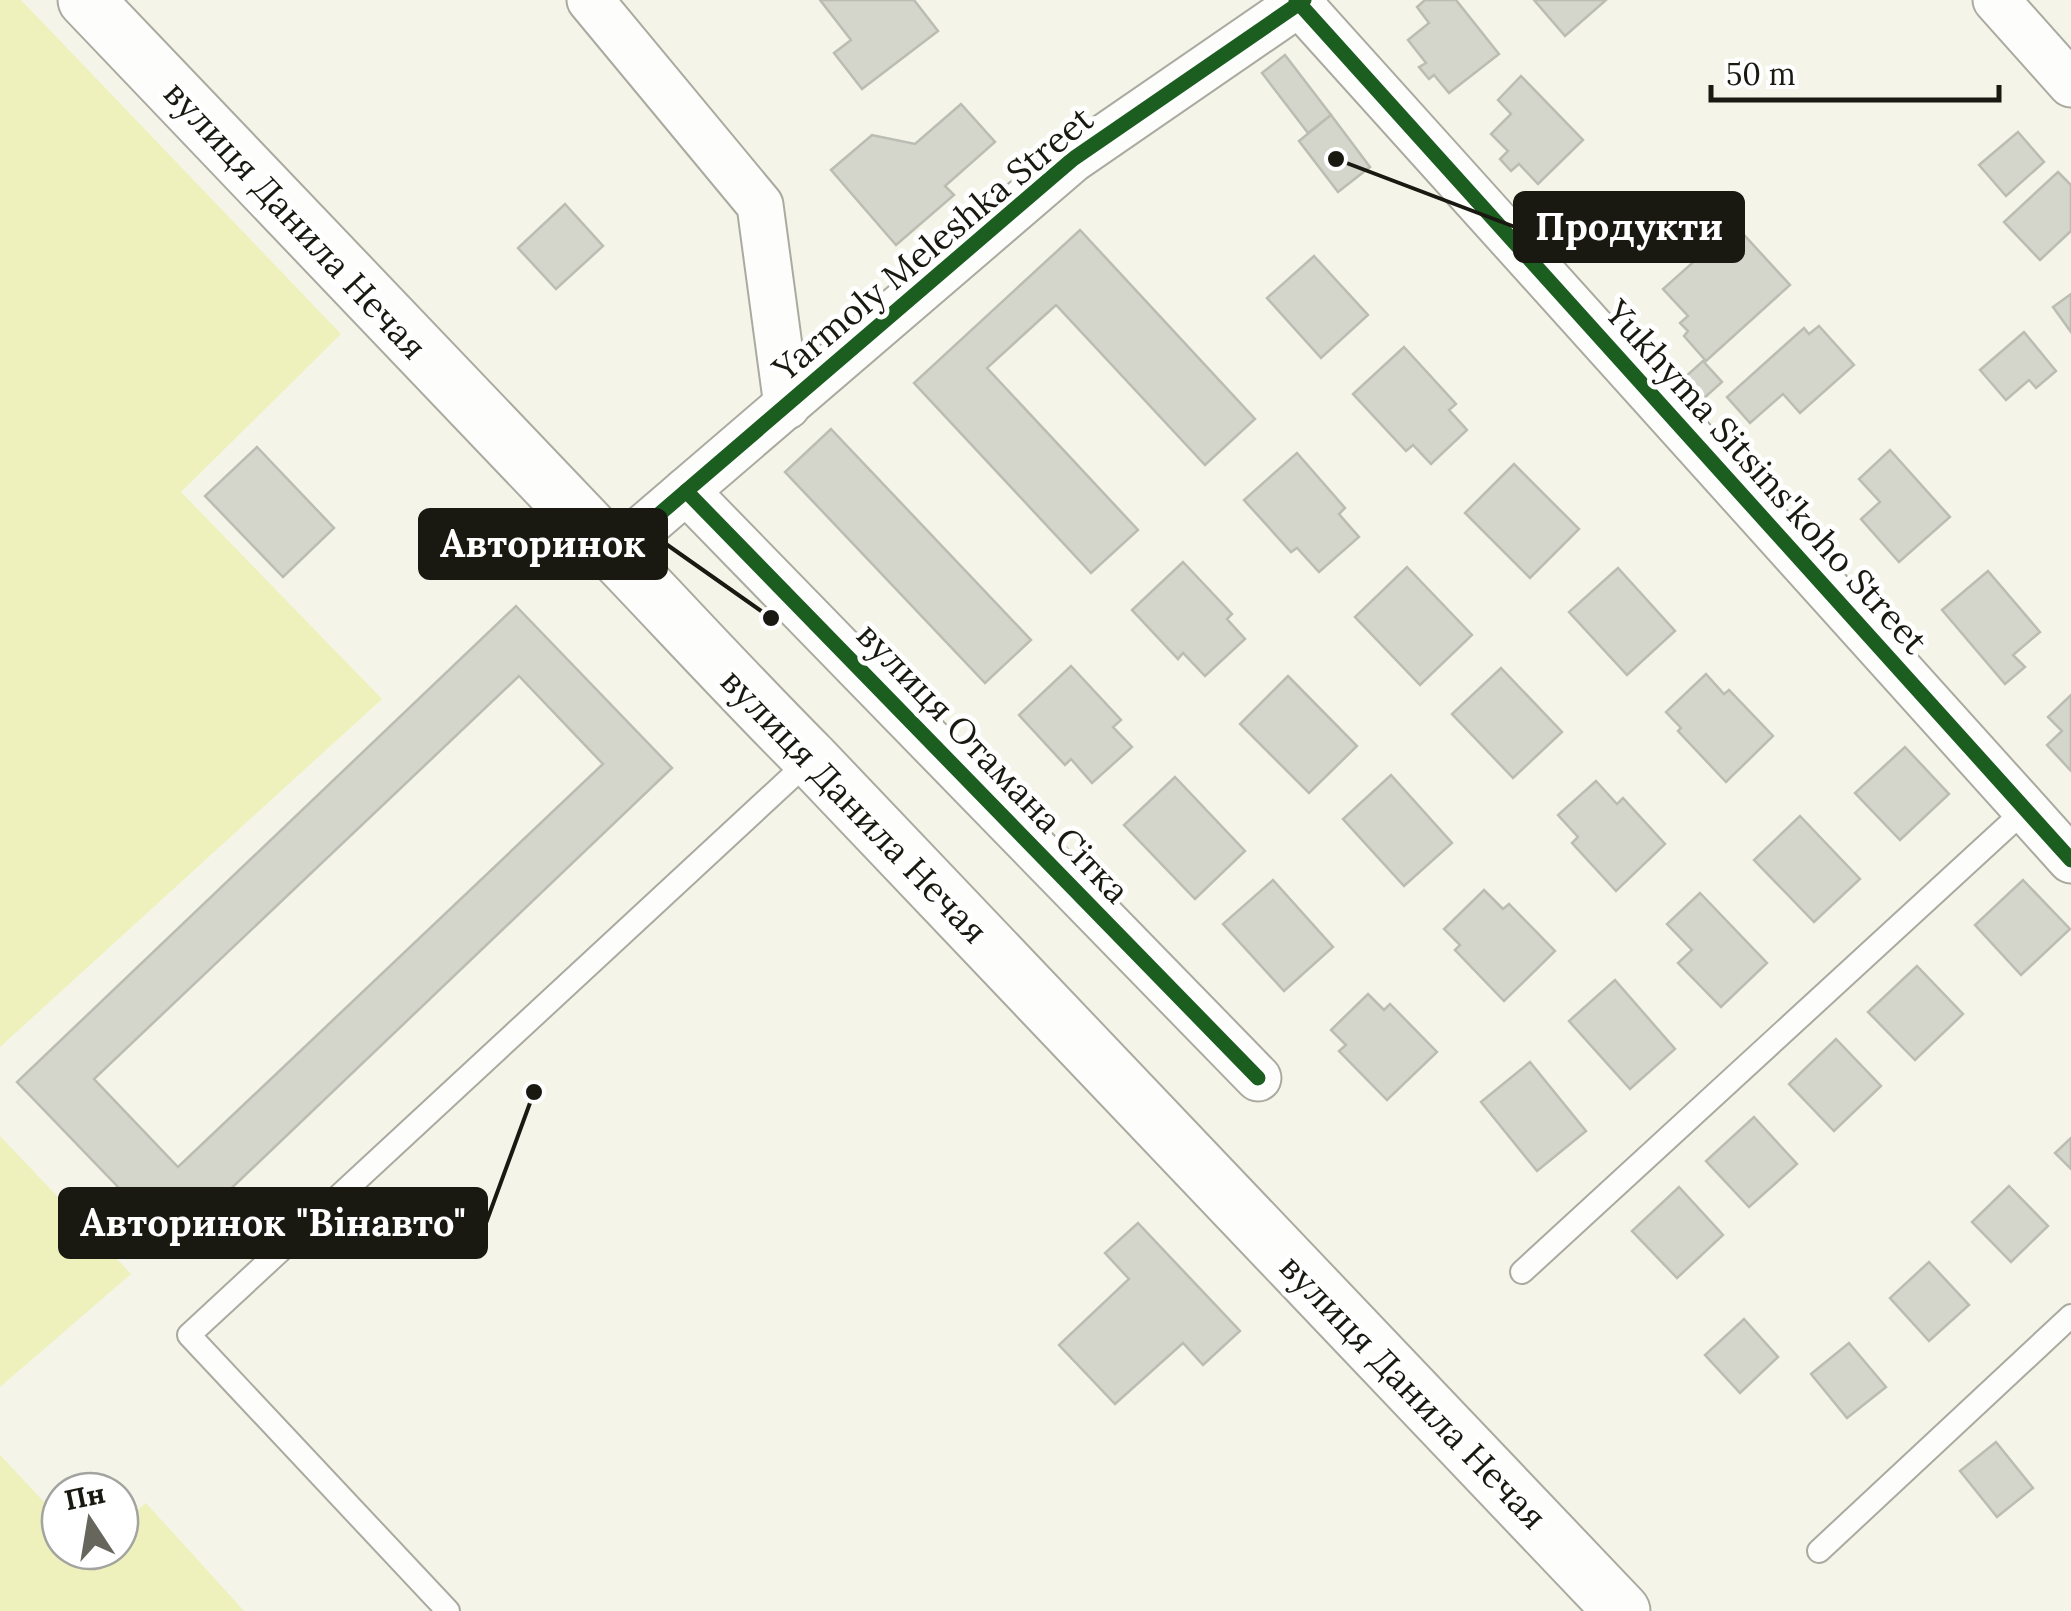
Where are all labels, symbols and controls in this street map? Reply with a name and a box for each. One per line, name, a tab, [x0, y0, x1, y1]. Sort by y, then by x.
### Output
scale bar	[1711, 40, 1998, 102]
text: 50 m	[1726, 55, 1796, 93]
street label: вулиця Данила Нечая	[154, 71, 436, 369]
street label: Yarmoly Meleshka Street	[763, 96, 1102, 391]
callout: Продукти	[1515, 193, 1743, 261]
text: Продукти	[1535, 202, 1723, 251]
street label: Yukhyma Sitsins'koho Street	[1595, 290, 1938, 663]
callout: Авторинок	[420, 510, 666, 578]
text: Авторинок	[440, 519, 646, 567]
street label: вулиця Отамана Сітка	[847, 613, 1139, 913]
street label: вулиця Данила Нечая	[711, 659, 997, 953]
callout: Авторинок "Вінавто"	[60, 1189, 486, 1257]
text: Авторинок "Вінавто"	[80, 1198, 466, 1246]
street label: вулиця Данила Нечая	[1270, 1245, 1556, 1539]
north arrow	[40, 1471, 140, 1571]
text: Пн	[61, 1475, 108, 1518]

